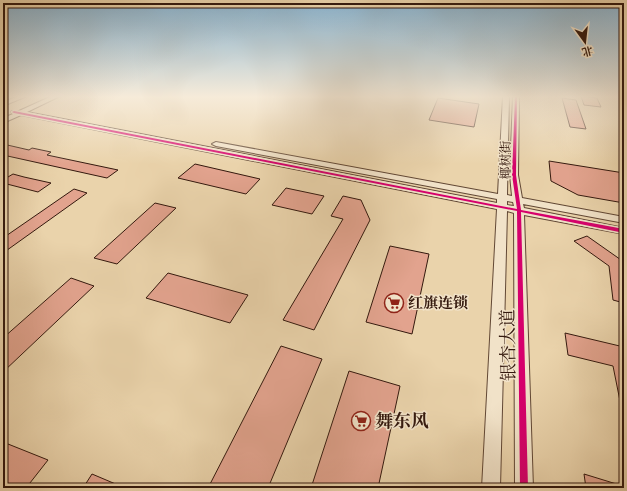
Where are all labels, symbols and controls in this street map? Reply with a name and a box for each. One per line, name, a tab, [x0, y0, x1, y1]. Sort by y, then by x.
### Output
north arrow	[565, 22, 605, 62]
text: 北	[580, 43, 595, 60]
street label: 椰树街	[497, 140, 514, 180]
supermarket icon: 红旗连锁	[383, 292, 405, 314]
place label: 红旗连锁	[408, 293, 468, 313]
street label: 银杏大道	[495, 309, 521, 381]
place label: 舞东风	[375, 409, 429, 433]
supermarket icon: 舞东风	[350, 410, 372, 432]

